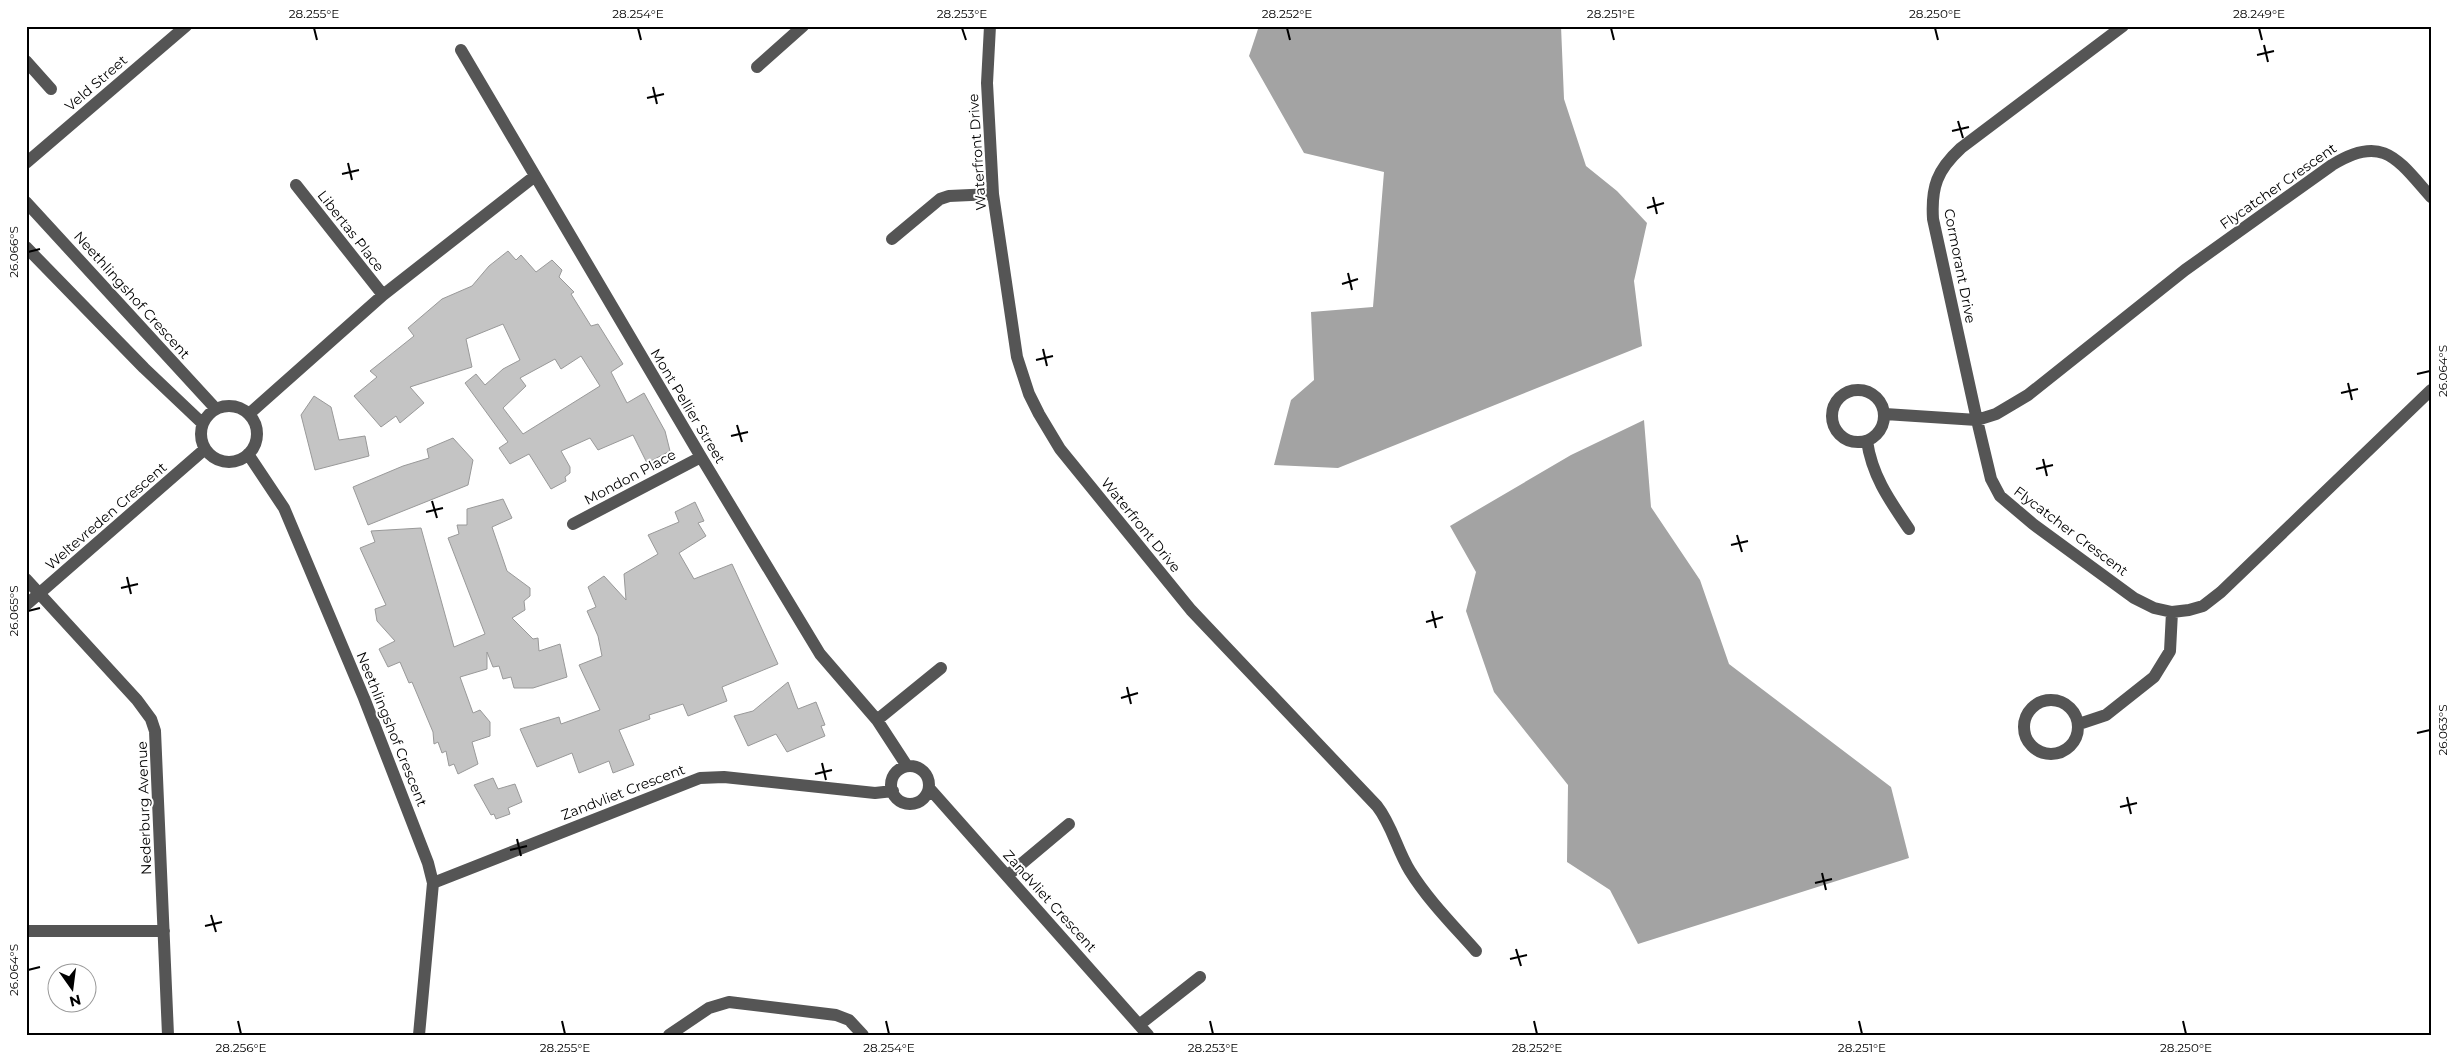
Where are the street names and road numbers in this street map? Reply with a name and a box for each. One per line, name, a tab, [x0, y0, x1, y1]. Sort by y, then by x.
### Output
street label: Veld Street	[61, 51, 131, 115]
street label: Waterfront Drive	[964, 93, 990, 211]
street label: Flycatcher Crescent	[2216, 139, 2340, 233]
street label: Libertas Place	[314, 187, 388, 275]
street label: Cormorant Drive	[1940, 207, 1980, 325]
street label: Neethlingshof Crescent	[70, 227, 194, 363]
street label: Mont Pellier Street	[647, 345, 730, 467]
street label: Mondon Place	[581, 445, 679, 509]
street label: Weltevreden Crescent	[42, 458, 171, 574]
street label: Waterfront Drive	[1097, 474, 1185, 576]
street label: Flycatcher Crescent	[2010, 482, 2132, 580]
street label: Neethlingshof Crescent	[353, 649, 431, 809]
street label: Nederburg Avenue	[133, 741, 155, 875]
street label: Zandvliet Crescent	[558, 760, 688, 824]
street label: Zandvliet Crescent	[999, 846, 1101, 956]

